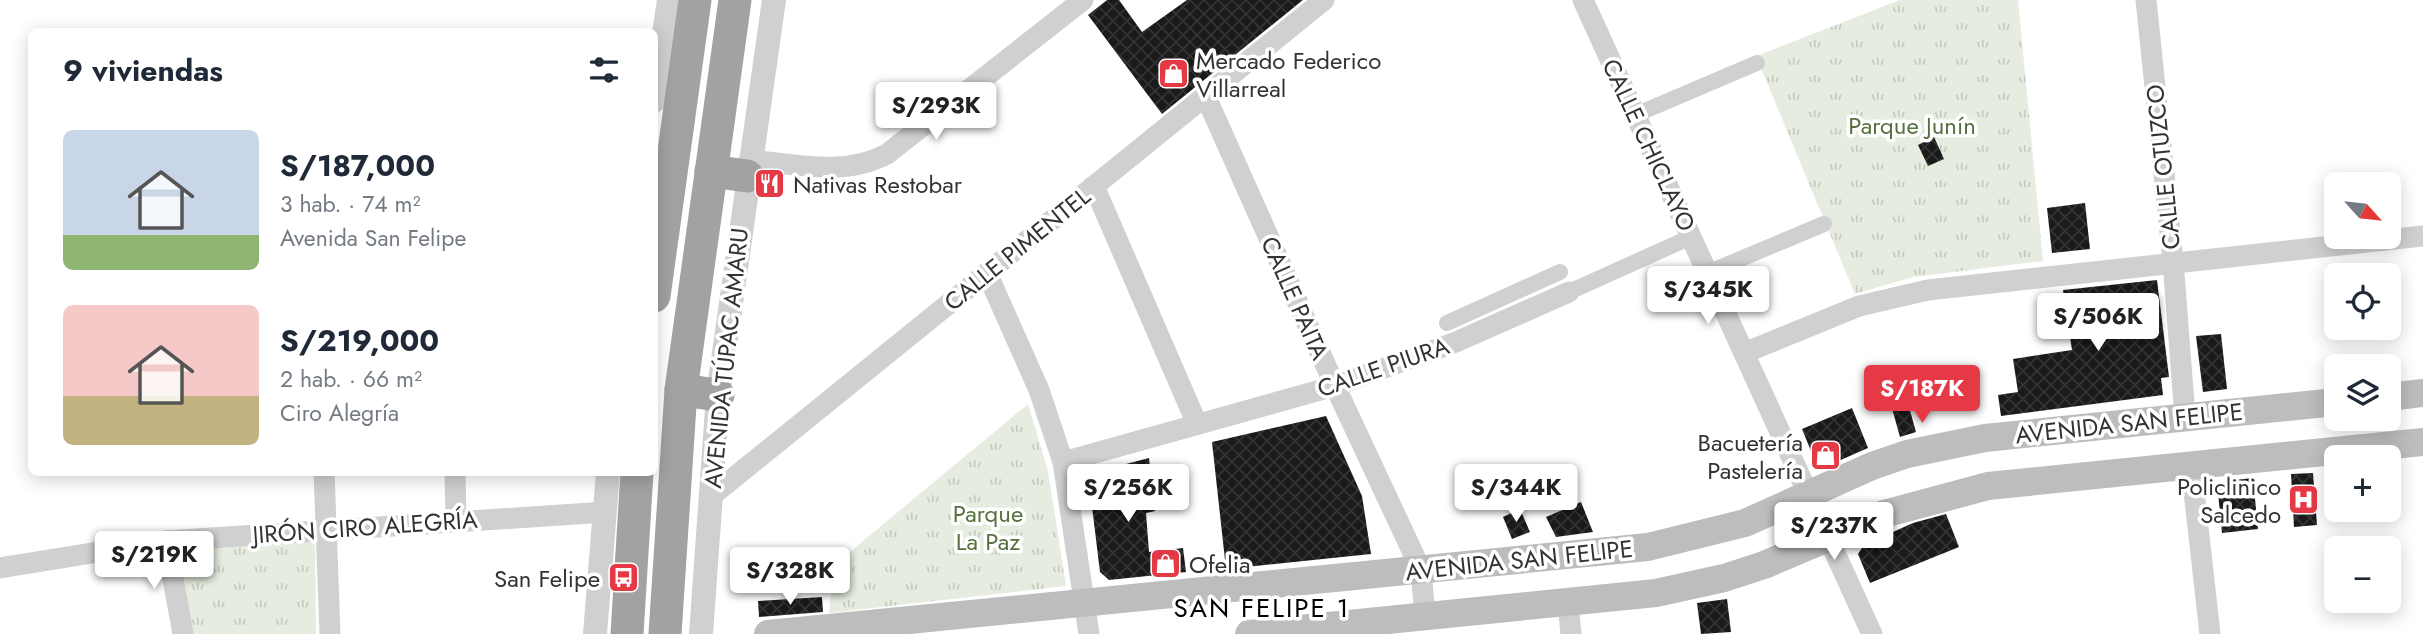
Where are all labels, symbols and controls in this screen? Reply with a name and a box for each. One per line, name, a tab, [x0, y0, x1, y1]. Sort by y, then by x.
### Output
place label: Mercado Federico Villarreal	[1196, 43, 1381, 106]
text: 9 viviendas	[63, 49, 223, 92]
icon: filters	[585, 51, 623, 89]
street label: CALLE CHICLAYO	[1594, 53, 1704, 237]
shop icon: Mercado Federico Villarreal	[1156, 57, 1190, 91]
pin: S/293K	[879, 82, 993, 142]
street label: CALLE OTUZCO	[2137, 83, 2189, 251]
text: S/293K	[891, 88, 981, 122]
park label: Parque Junín	[1848, 108, 1976, 143]
text: S/187,000	[280, 144, 435, 187]
icon: home	[119, 158, 203, 242]
restaurant icon: Nativas Restobar	[753, 167, 787, 201]
place label: Nativas Restobar	[793, 167, 963, 202]
north arrow	[2324, 172, 2401, 248]
map controls	[2324, 172, 2401, 613]
street label: CALLE PIMENTEL	[936, 179, 1098, 319]
text: 3 hab. · 74 m²	[280, 187, 420, 221]
text: Avenida San Felipe	[280, 221, 466, 255]
street label: AVENIDA TÚPAC AMARU	[695, 226, 757, 490]
street label: CALLE PAITA	[1252, 231, 1338, 365]
button: locate	[2324, 263, 2401, 340]
pin: S/345K	[1651, 266, 1765, 326]
text: S/345K	[1663, 272, 1753, 306]
pin: S/506K	[2041, 294, 2155, 353]
text: S/506K	[2053, 299, 2143, 333]
text: S/219,000	[280, 319, 439, 362]
street label: CALLE PIURA	[1312, 328, 1454, 406]
icon: home	[119, 333, 203, 417]
button: layers	[2324, 354, 2401, 431]
text: 2 hab. · 66 m²	[280, 362, 422, 396]
pin: S/187K	[1865, 366, 1979, 425]
text: S/187K	[1880, 371, 1964, 405]
street label: AVENIDA SAN FELIPE	[2013, 394, 2245, 452]
text: Ciro Alegría	[280, 396, 399, 430]
place label: Bacuetería Pastelería	[1697, 425, 1803, 488]
shop icon: Bacuetería Pastelería	[1809, 439, 1843, 473]
button: +	[2324, 445, 2401, 522]
pin: S/256K	[1071, 464, 1185, 524]
pin: S/344K	[1459, 464, 1573, 524]
place label: Policlinico Salcedo	[2177, 469, 2281, 532]
text: S/256K	[1083, 470, 1173, 504]
text: S/344K	[1471, 470, 1561, 504]
hospital icon: Policlinico Salcedo	[2287, 483, 2321, 517]
park label: Parque La Paz	[953, 496, 1023, 559]
street label: JIRÓN CIRO ALEGRÍA	[248, 502, 479, 553]
pin: S/237K	[1777, 503, 1891, 562]
text: S/237K	[1790, 508, 1878, 542]
street label: AVENIDA SAN FELIPE	[1403, 531, 1635, 589]
pin: S/219K	[97, 532, 211, 591]
button: −	[2324, 536, 2401, 613]
text: S/219K	[111, 537, 197, 571]
shop icon: Ofelia	[1149, 547, 1183, 581]
place label: Ofelia	[1189, 547, 1251, 582]
pin: S/328K	[733, 548, 847, 607]
text: S/328K	[746, 553, 834, 587]
place label: San Felipe	[494, 561, 600, 596]
bus stop icon: San Felipe	[606, 561, 640, 595]
district label: SAN FELIPE 1	[1174, 589, 1350, 627]

